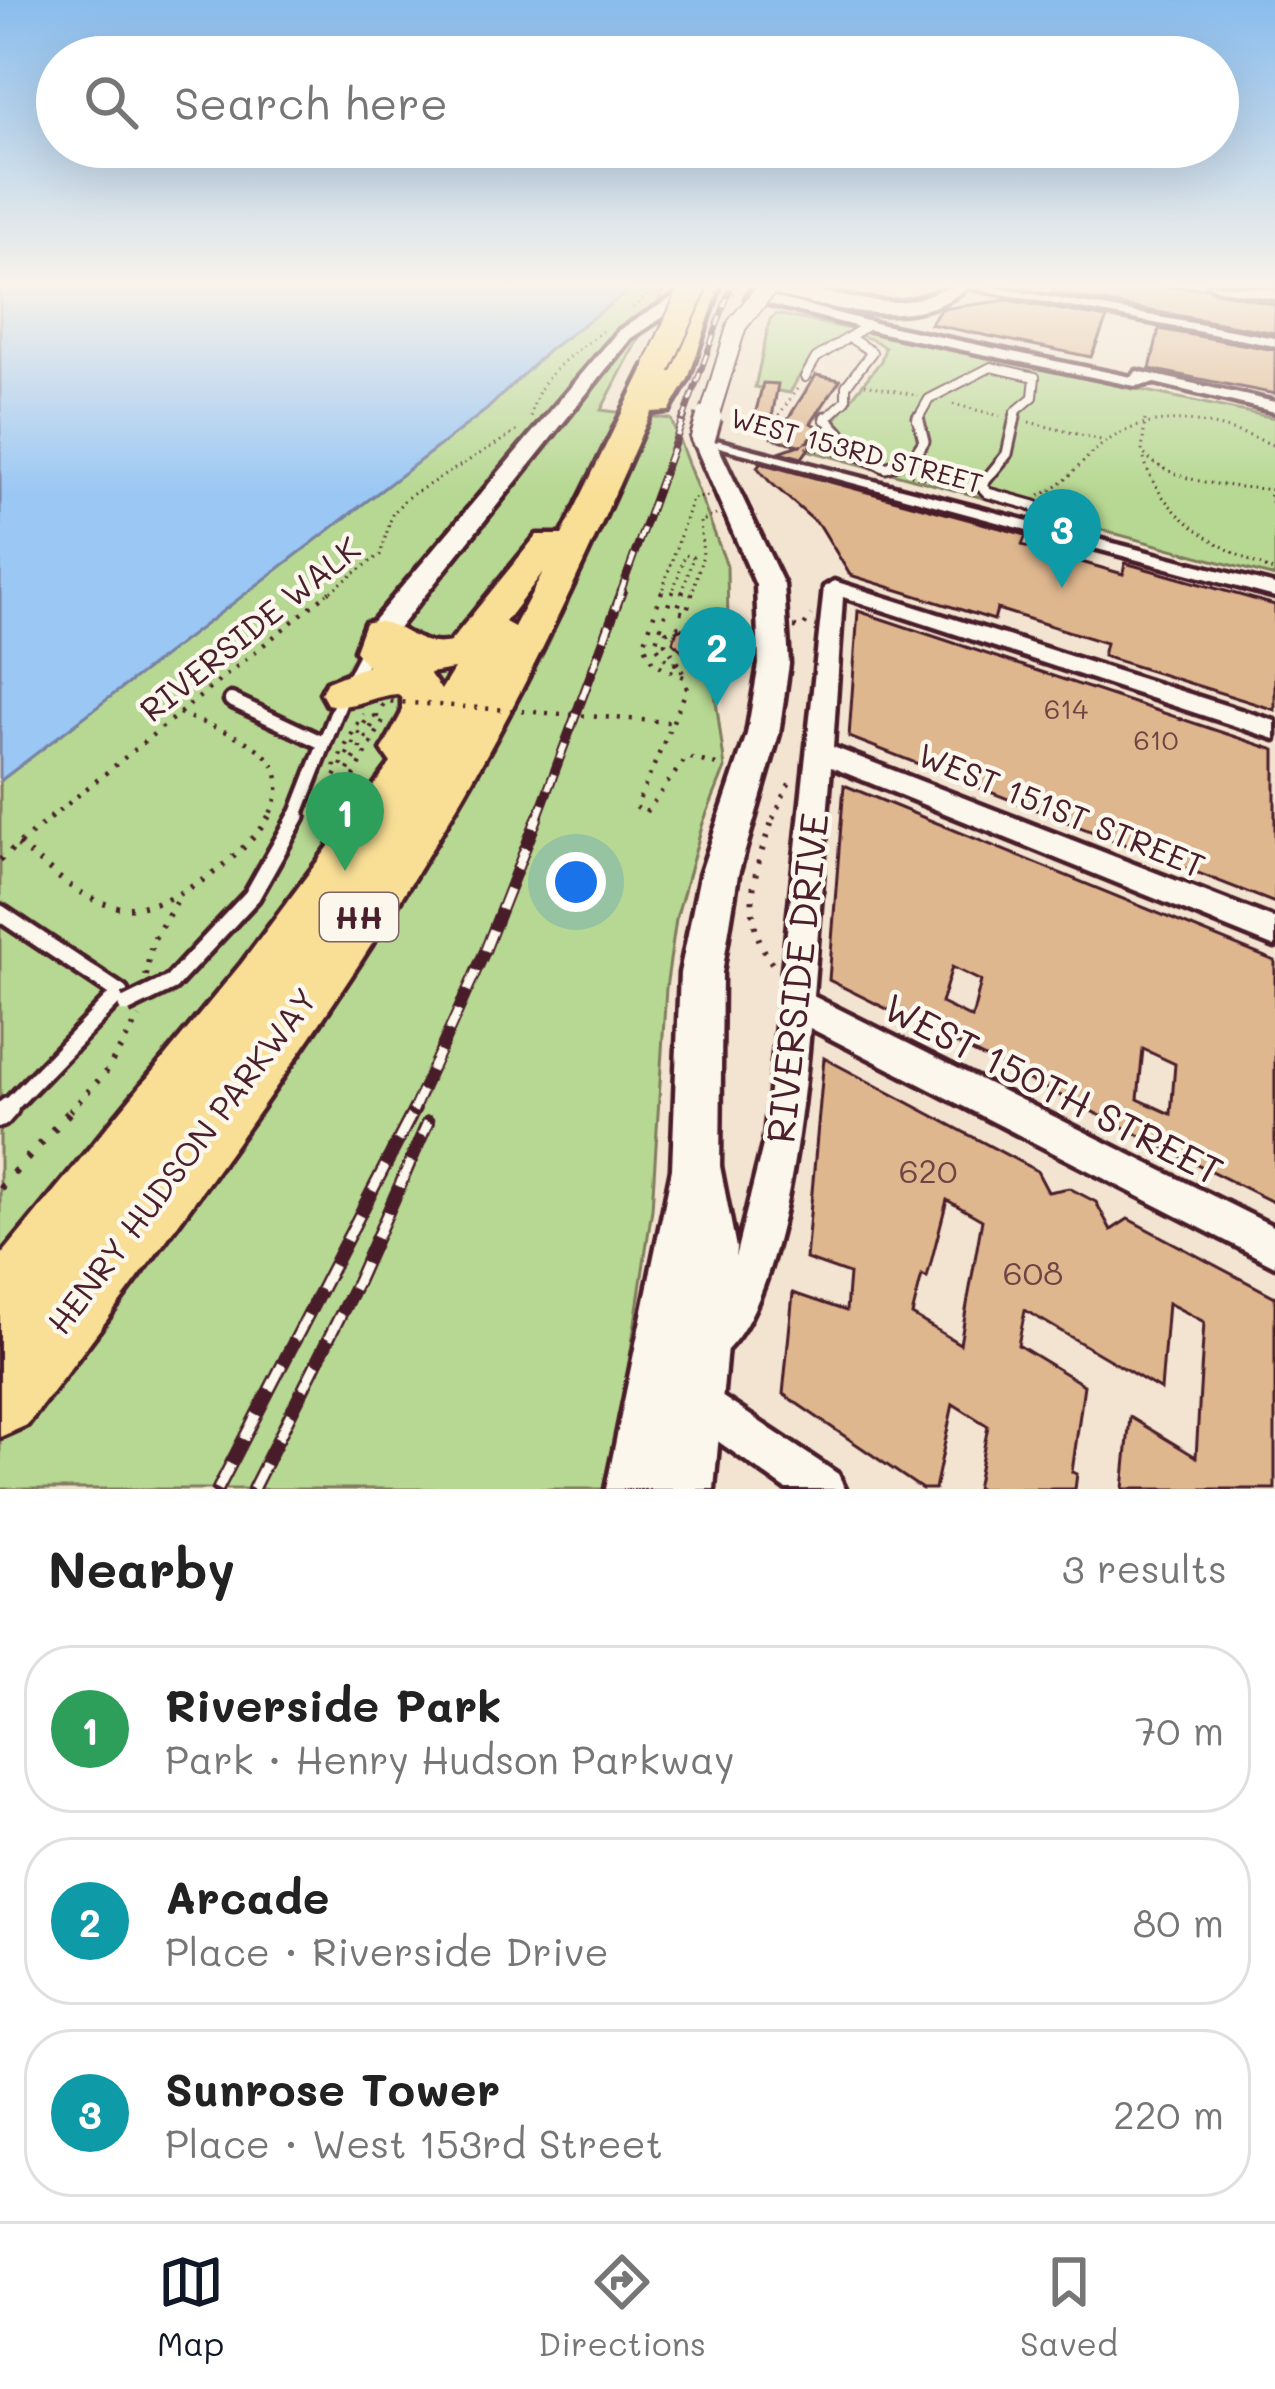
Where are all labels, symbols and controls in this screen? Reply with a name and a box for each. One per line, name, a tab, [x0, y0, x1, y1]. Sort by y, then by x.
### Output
search box	[36, 36, 1239, 168]
icon: search	[78, 69, 144, 135]
text: Search here	[174, 73, 448, 131]
street label: WEST 153RD STREET	[727, 399, 987, 501]
pin: 3	[1023, 489, 1101, 588]
street label: RIVERSIDE WALK	[130, 526, 368, 730]
pin: 2	[678, 607, 756, 706]
house number: 614	[1044, 691, 1088, 726]
house number: 610	[1133, 722, 1179, 757]
street label: WEST 151ST STREET	[912, 732, 1212, 886]
pin: 1	[306, 772, 384, 871]
street label: RIVERSIDE DRIVE	[753, 811, 839, 1145]
your location	[546, 852, 606, 912]
road number: HH	[320, 893, 398, 941]
street label: HENRY HUDSON PARKWAY	[37, 978, 325, 1342]
street label: WEST 150TH STREET	[876, 980, 1232, 1196]
house number: 620	[899, 1148, 957, 1191]
house number: 608	[1003, 1250, 1063, 1293]
text: Nearby	[48, 1534, 235, 1601]
text: 3 results	[1062, 1542, 1227, 1593]
text: Riverside Park	[165, 1675, 501, 1733]
text: 1	[81, 1704, 99, 1755]
text: 70 m	[1135, 1704, 1224, 1755]
text: Park · Henry Hudson Parkway	[165, 1733, 735, 1784]
text: Arcade	[165, 1867, 330, 1925]
text: 2	[79, 1896, 101, 1947]
text: 80 m	[1133, 1896, 1224, 1947]
text: Place · Riverside Drive	[165, 1925, 609, 1976]
text: Sunrose Tower	[165, 2059, 500, 2117]
text: 3	[78, 2088, 102, 2139]
text: 220 m	[1113, 2088, 1224, 2139]
text: Place · West 153rd Street	[165, 2117, 663, 2168]
tab: Map	[157, 2249, 224, 2364]
tab: Directions	[538, 2249, 706, 2364]
tab: Saved	[1020, 2249, 1118, 2364]

